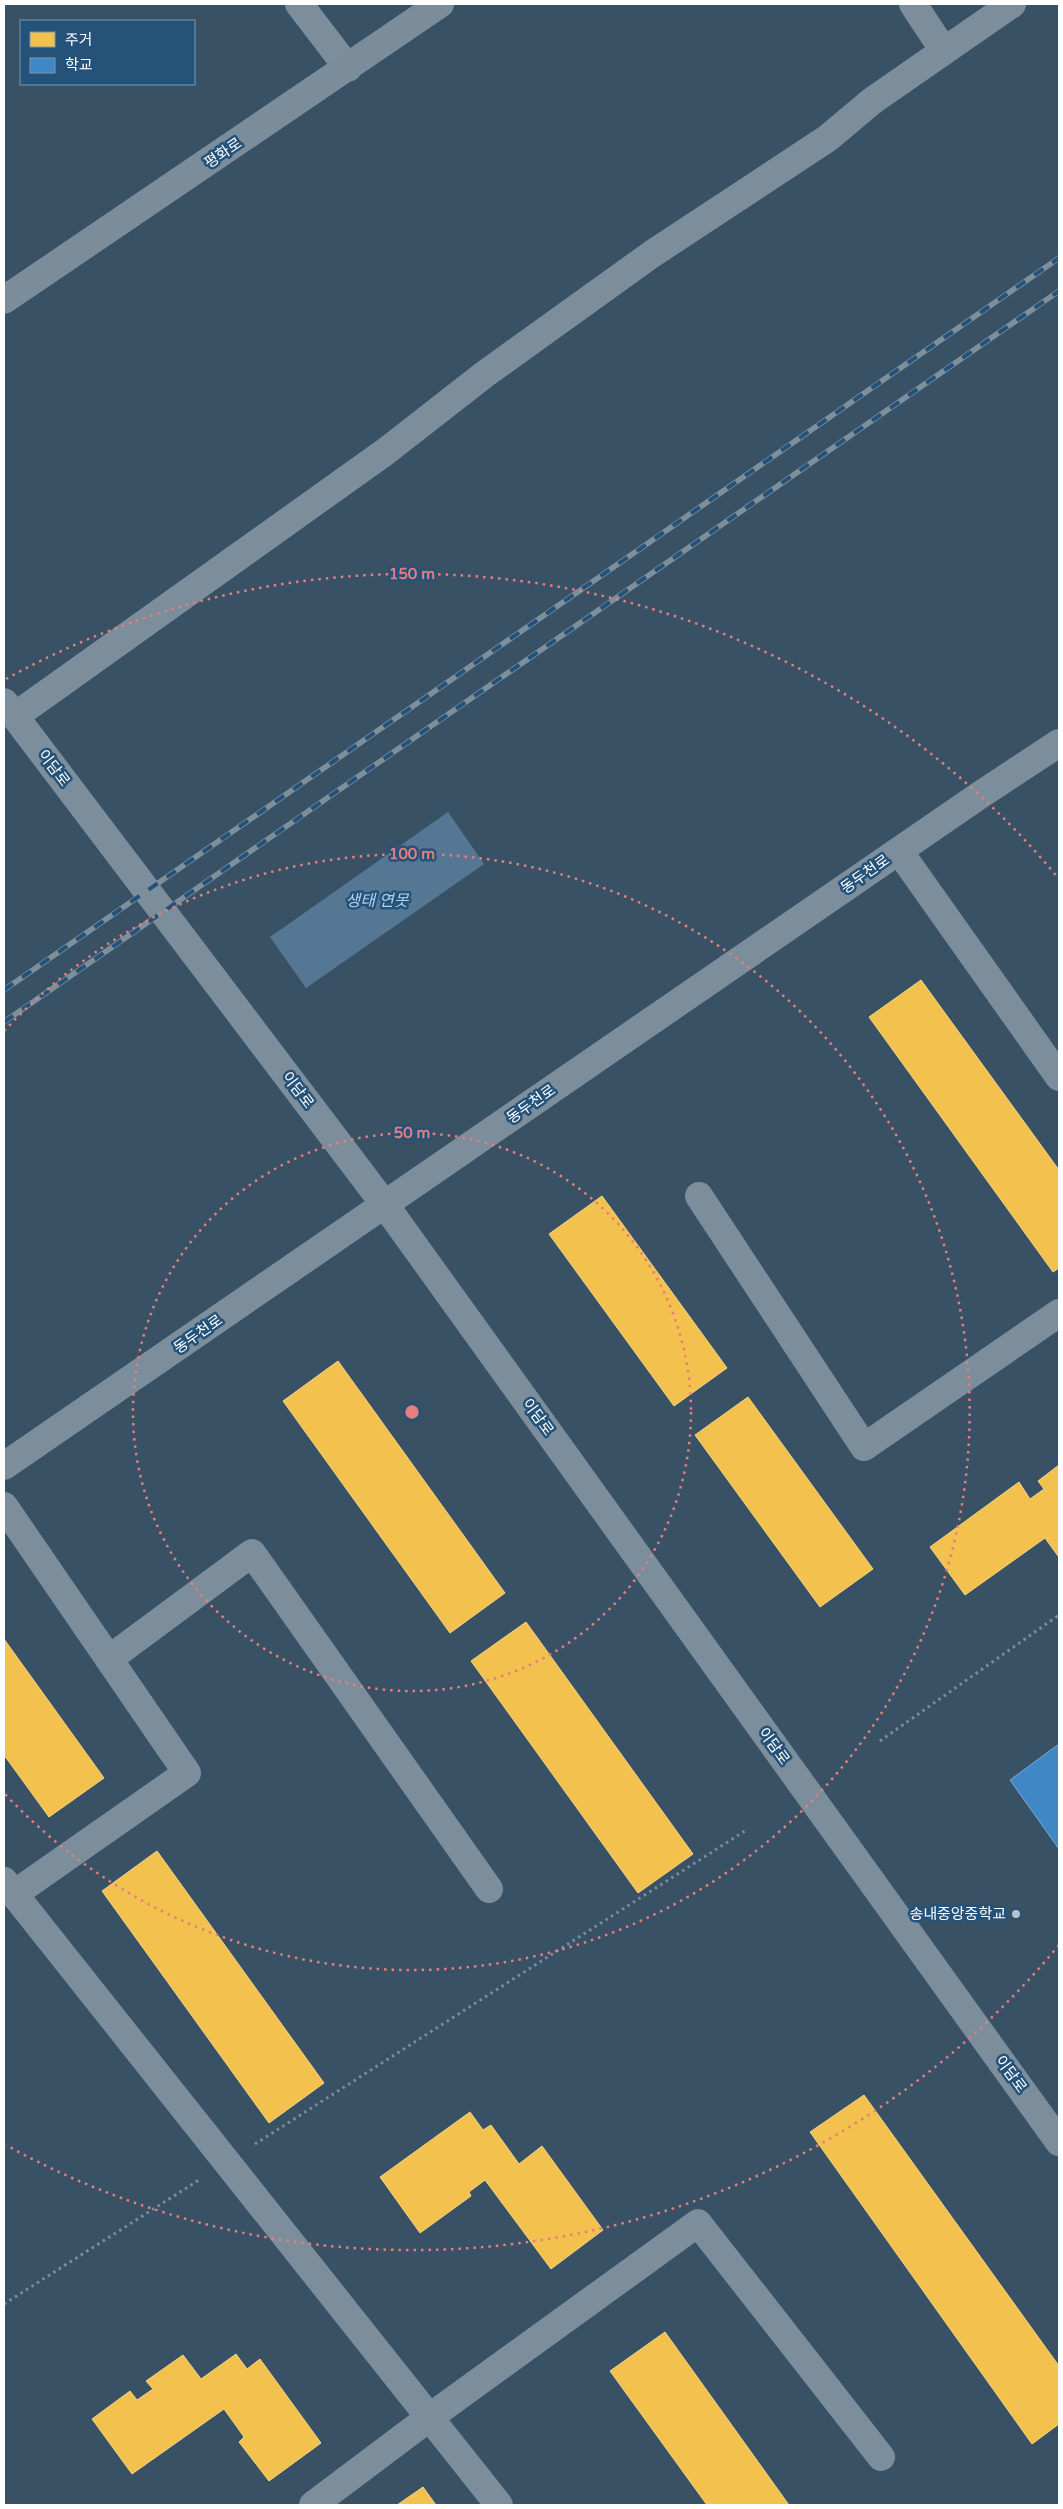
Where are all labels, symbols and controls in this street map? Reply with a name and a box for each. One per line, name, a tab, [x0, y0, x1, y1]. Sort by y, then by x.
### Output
legend	[20, 20, 195, 85]
text: 주거	[65, 31, 93, 49]
text: 학교	[65, 56, 93, 74]
street label: 평화로	[201, 134, 245, 172]
text: 150 m	[389, 565, 435, 583]
street label: 이담로	[34, 746, 74, 790]
text: 100 m	[389, 845, 435, 863]
street label: 동두천로	[837, 851, 893, 897]
water label: 생태 연못	[345, 891, 410, 911]
street label: 이담로	[278, 1068, 318, 1112]
street label: 동두천로	[503, 1081, 559, 1127]
text: 50 m	[394, 1124, 430, 1142]
street label: 동두천로	[170, 1311, 226, 1357]
street label: 이담로	[519, 1395, 557, 1439]
centre of rings	[403, 1403, 421, 1421]
street label: 이담로	[755, 1724, 793, 1768]
place label: 송내중앙중학교	[909, 1905, 1006, 1923]
marker: 송내중앙중학교	[1010, 1908, 1022, 1920]
street label: 이담로	[992, 2052, 1030, 2096]

